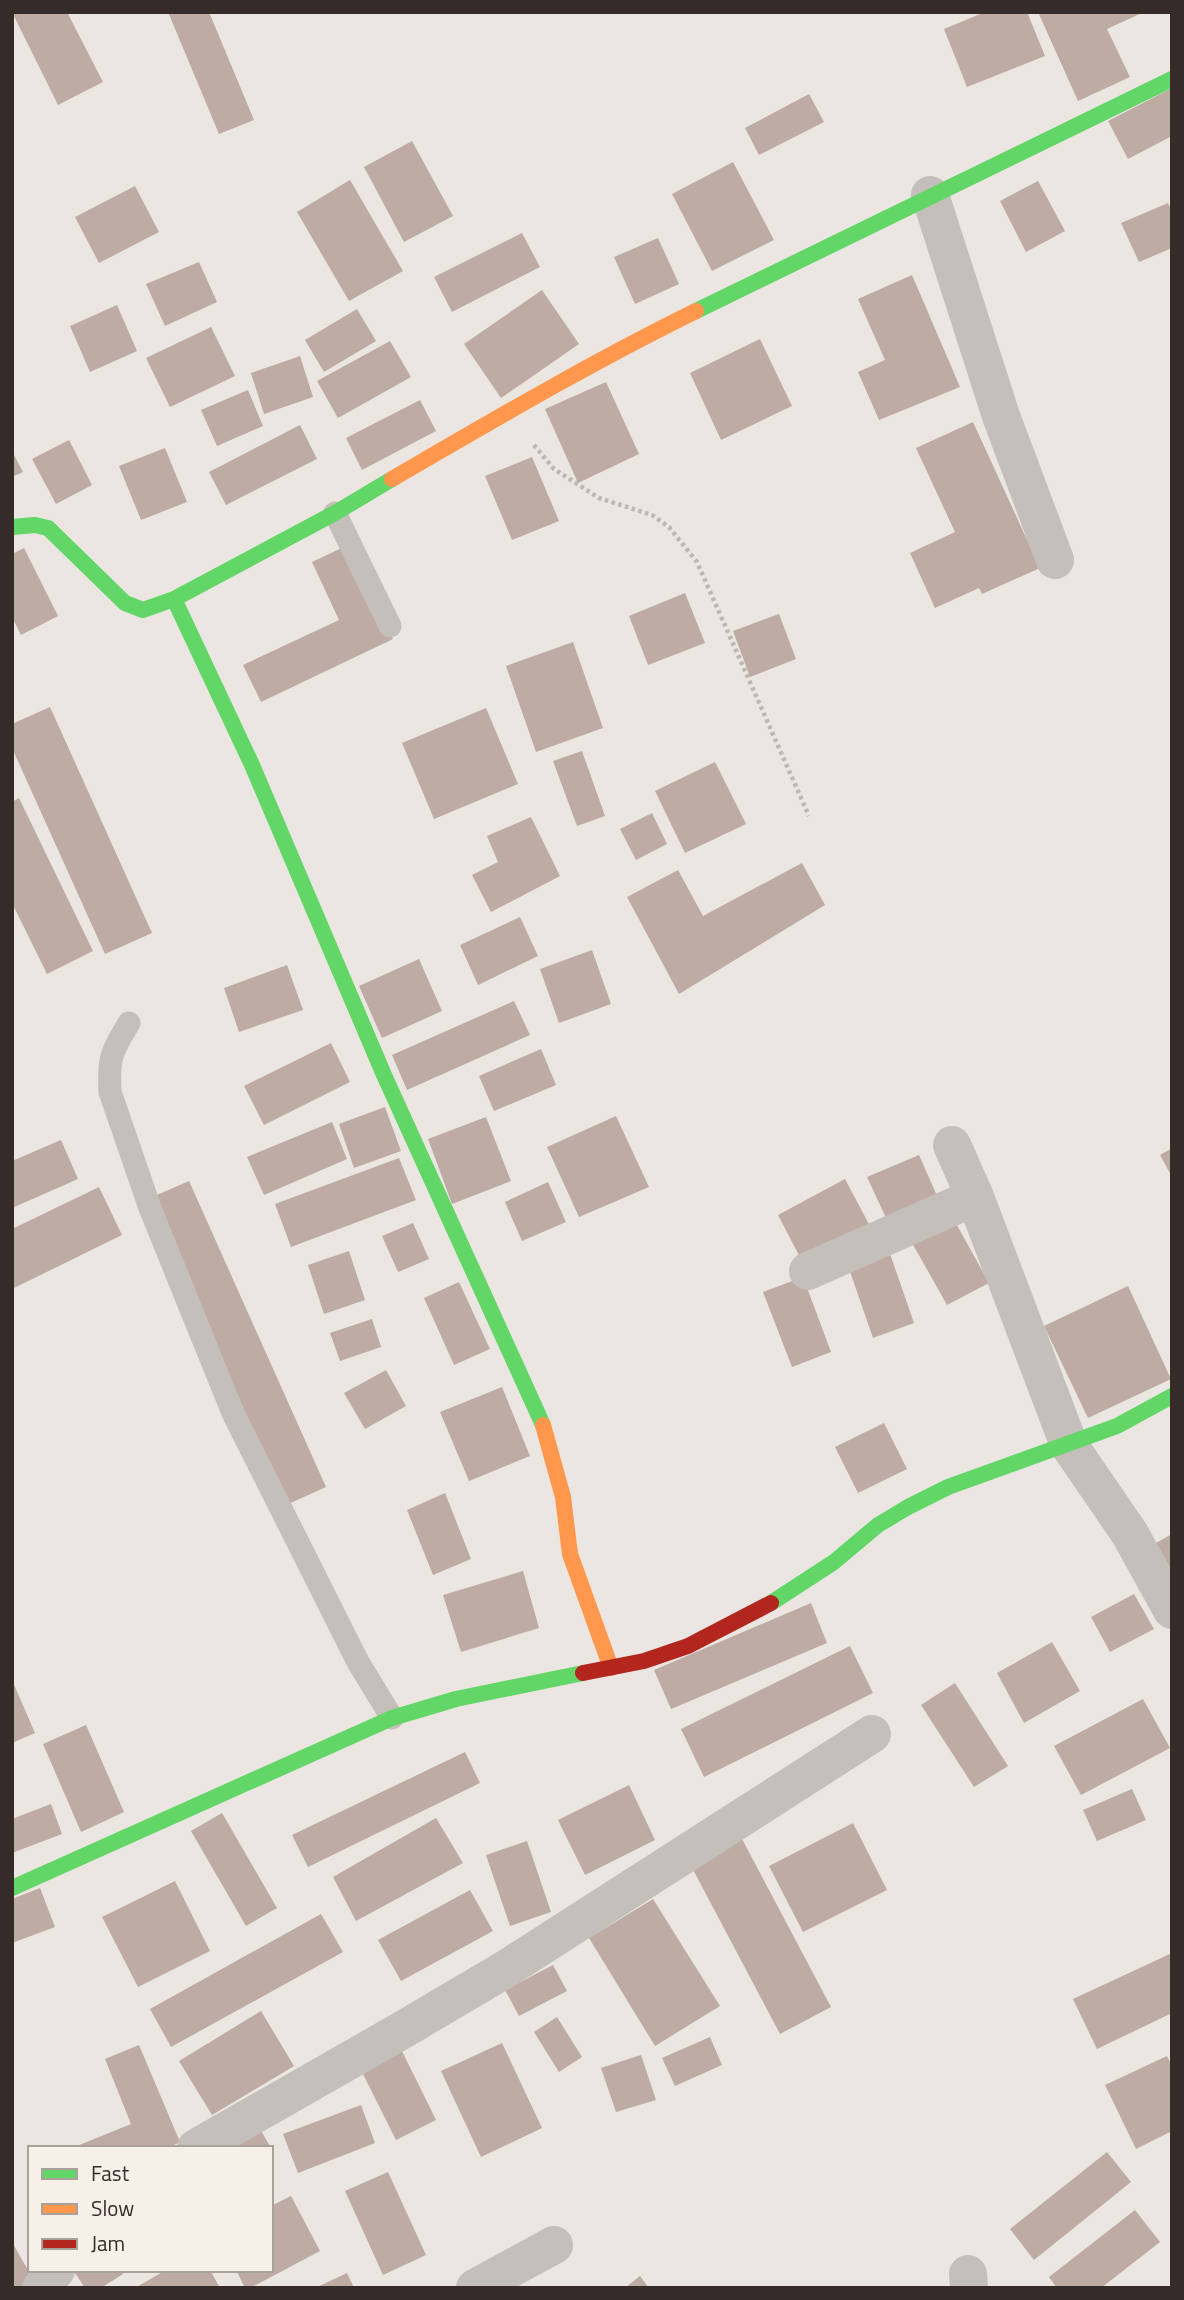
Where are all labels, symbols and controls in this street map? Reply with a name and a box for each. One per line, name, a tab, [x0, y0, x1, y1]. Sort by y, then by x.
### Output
legend	[28, 2146, 273, 2272]
text: Fast	[91, 2157, 130, 2189]
text: Slow	[91, 2192, 134, 2224]
text: Jam	[91, 2227, 125, 2259]

